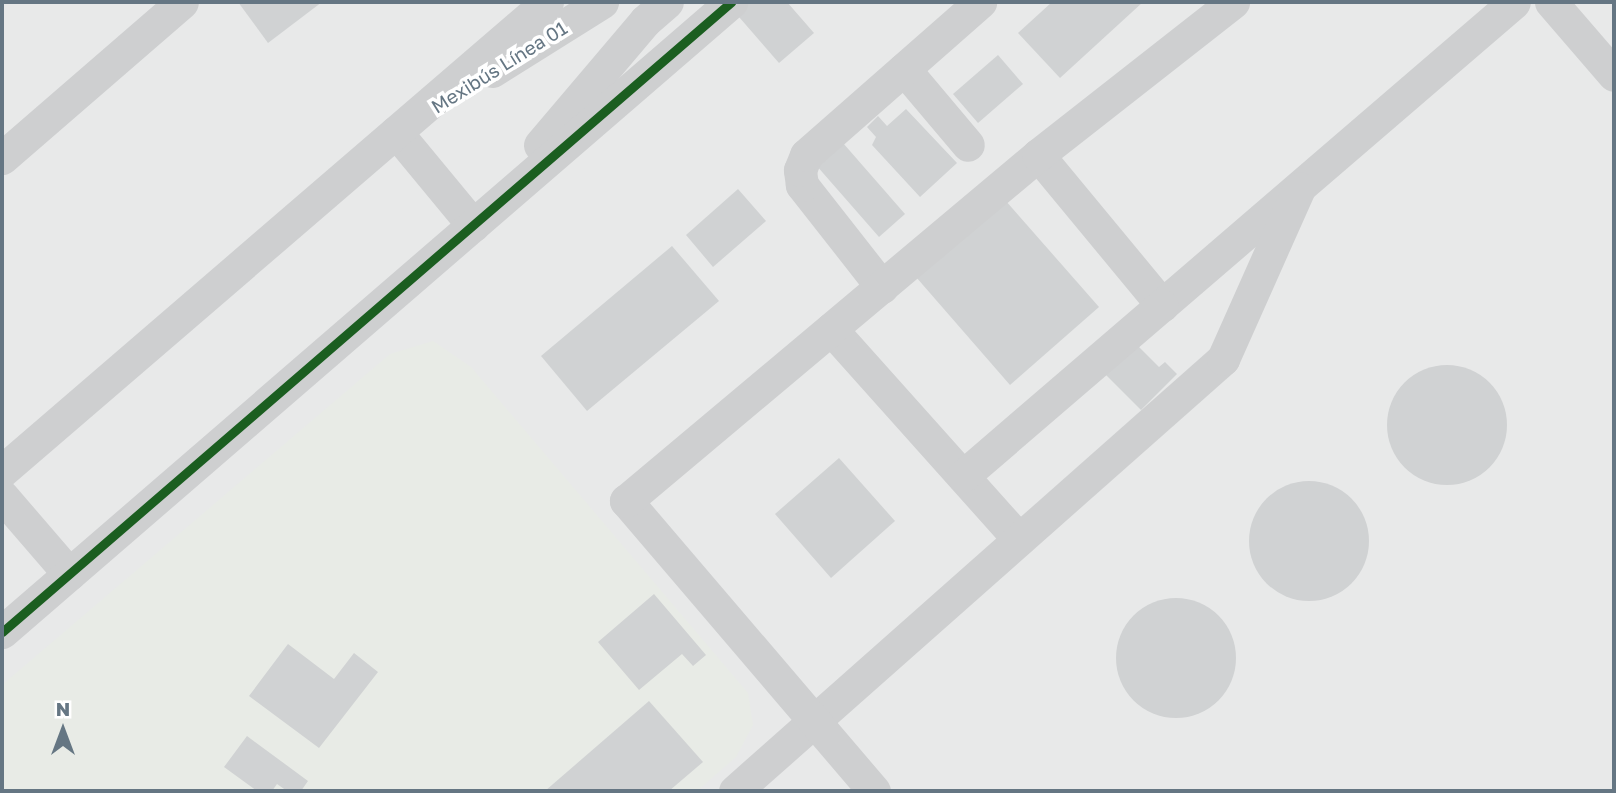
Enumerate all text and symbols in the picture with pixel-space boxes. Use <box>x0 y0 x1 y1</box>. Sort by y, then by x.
street label: Mexibús Línea 01 <box>427 16 571 118</box>
north arrow <box>28 695 98 765</box>
text: N <box>56 697 70 720</box>

